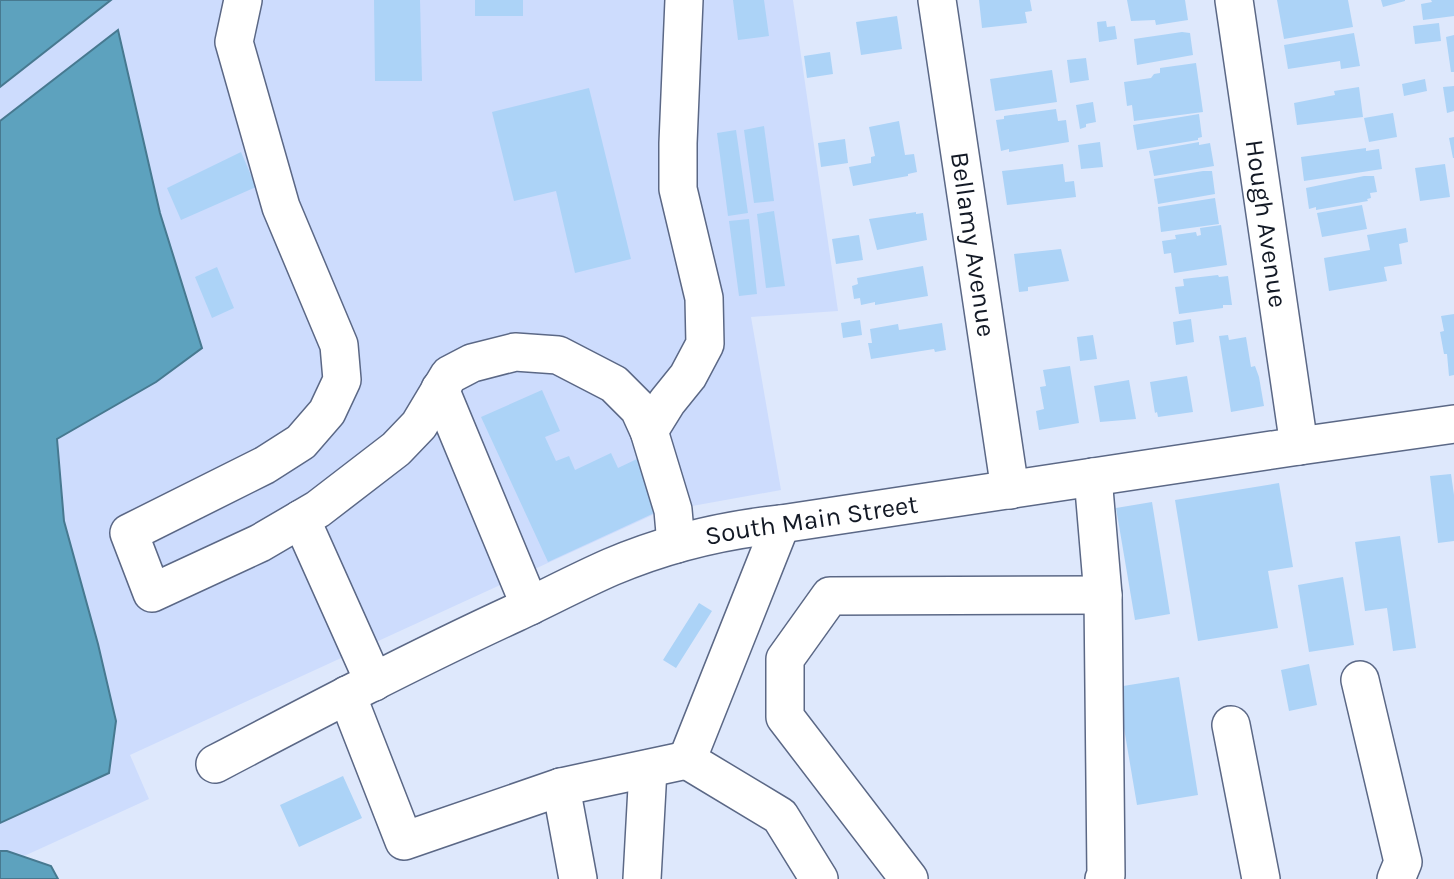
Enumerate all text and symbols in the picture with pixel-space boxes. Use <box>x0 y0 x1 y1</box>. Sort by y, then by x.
street label: Hough Avenue <box>1239 138 1294 310</box>
street label: Bellamy Avenue <box>944 150 1002 339</box>
street label: South Main Street <box>702 489 920 552</box>

